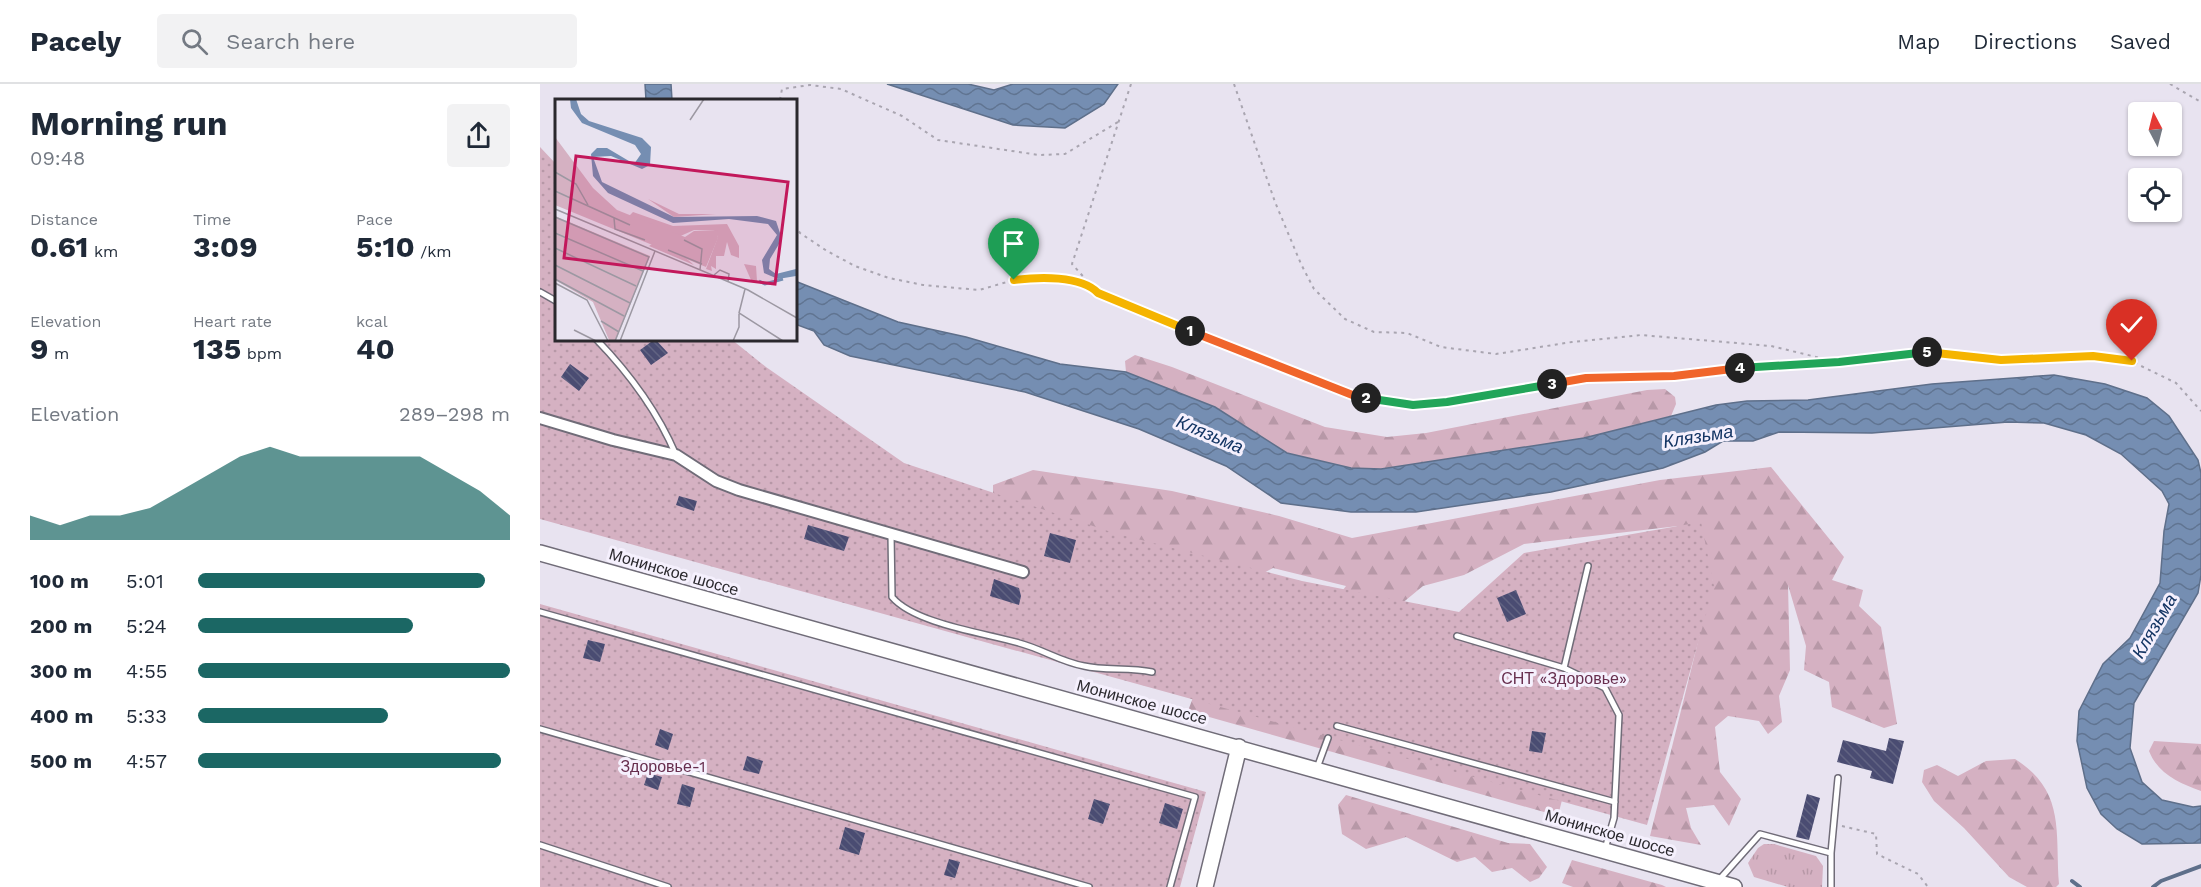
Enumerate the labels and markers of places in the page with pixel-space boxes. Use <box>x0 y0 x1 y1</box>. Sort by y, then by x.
pin <box>988 218 1039 280</box>
pin <box>2106 299 2157 361</box>
pin: 1 <box>1175 316 1205 346</box>
pin: 5 <box>1912 337 1942 367</box>
pin: 4 <box>1725 353 1755 383</box>
pin: 3 <box>1537 369 1567 399</box>
pin: 2 <box>1351 383 1381 413</box>

